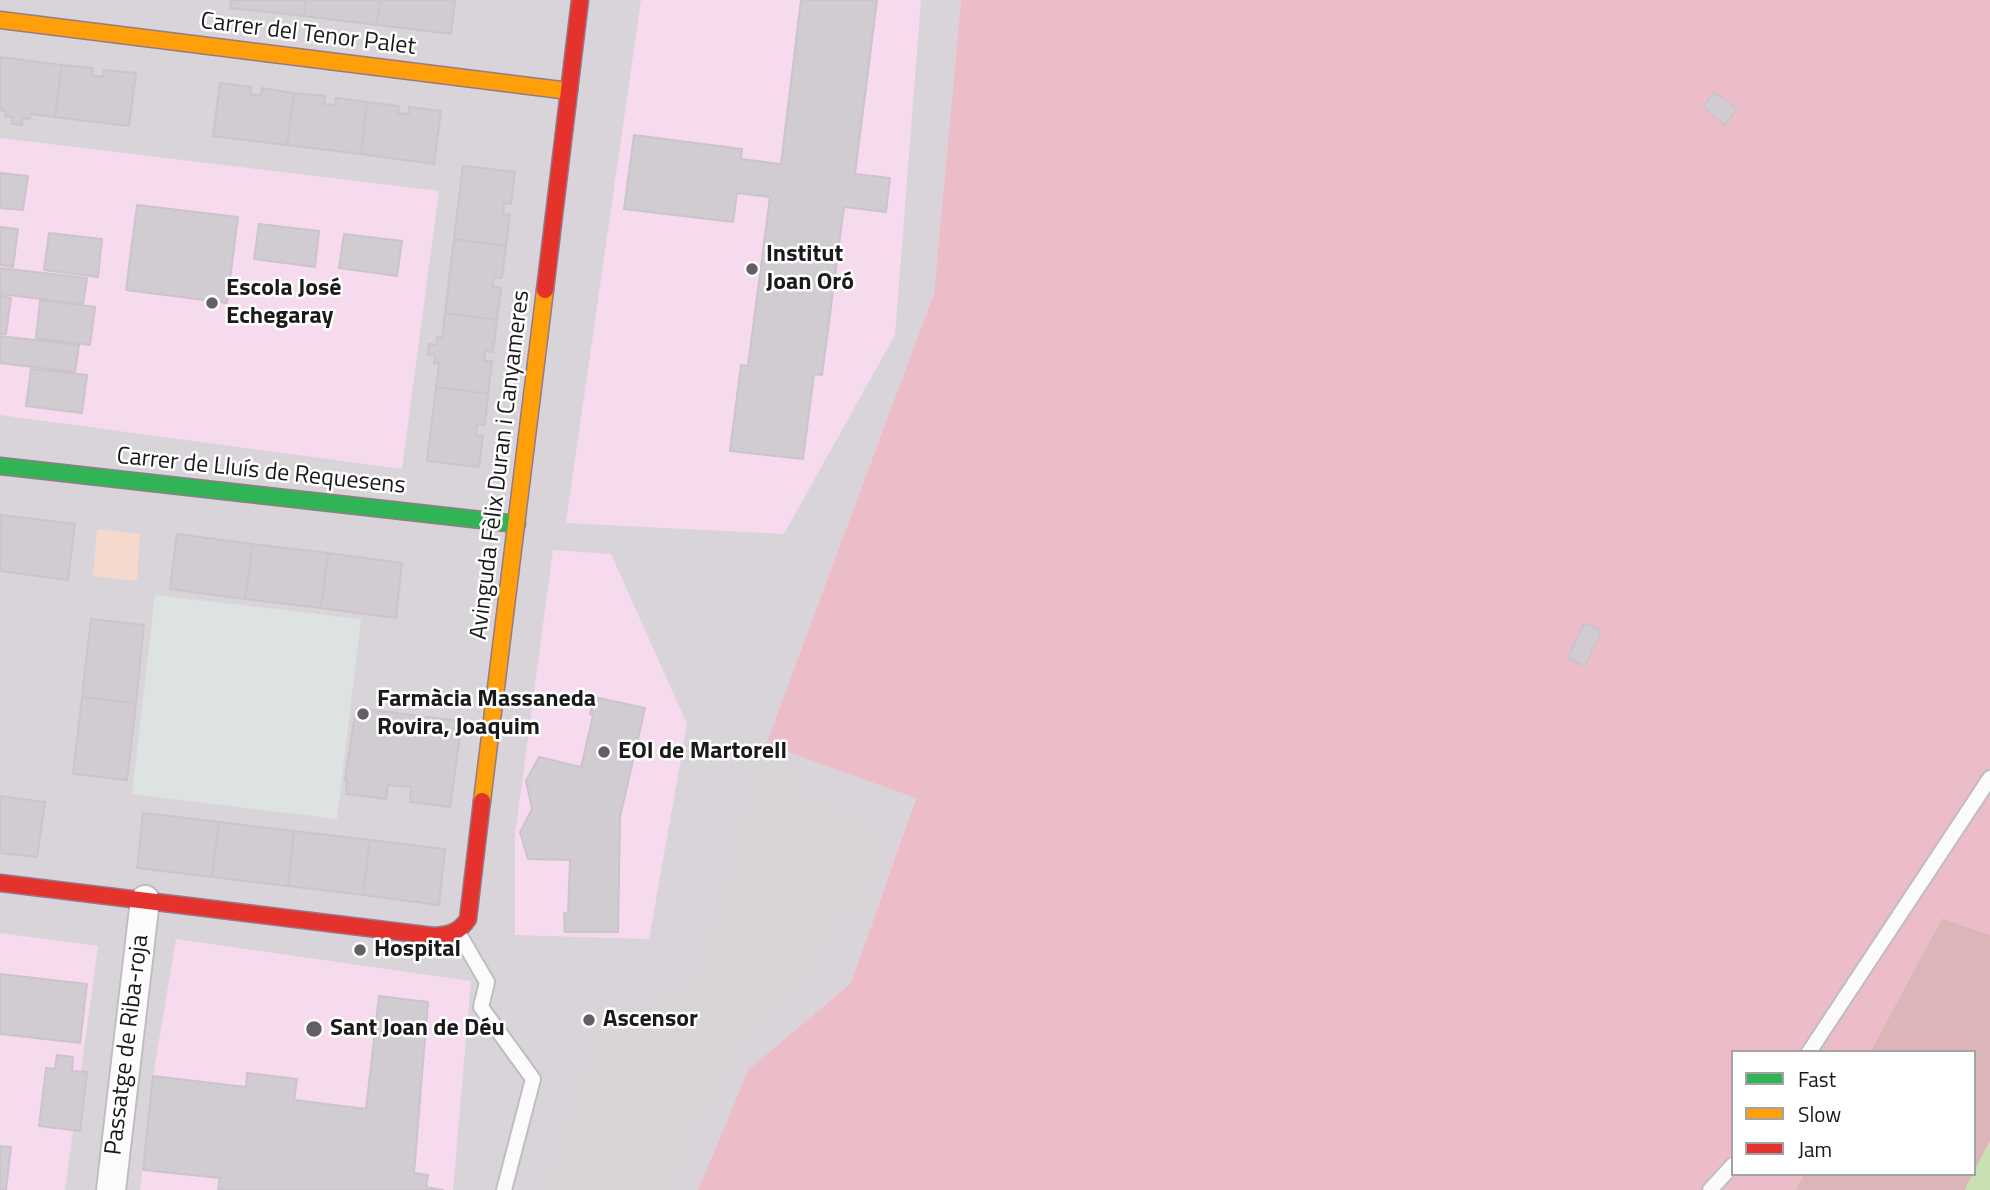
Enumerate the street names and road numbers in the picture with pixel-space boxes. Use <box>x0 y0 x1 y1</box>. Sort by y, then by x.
street label: Carrer del Tenor Palet <box>199 8 417 62</box>
street label: Avinguda Fèlix Duran i Canyameres <box>465 289 537 641</box>
street label: Carrer de Lluís de Requesens <box>115 443 407 501</box>
street label: Passatge de Riba-roja <box>100 933 156 1157</box>

